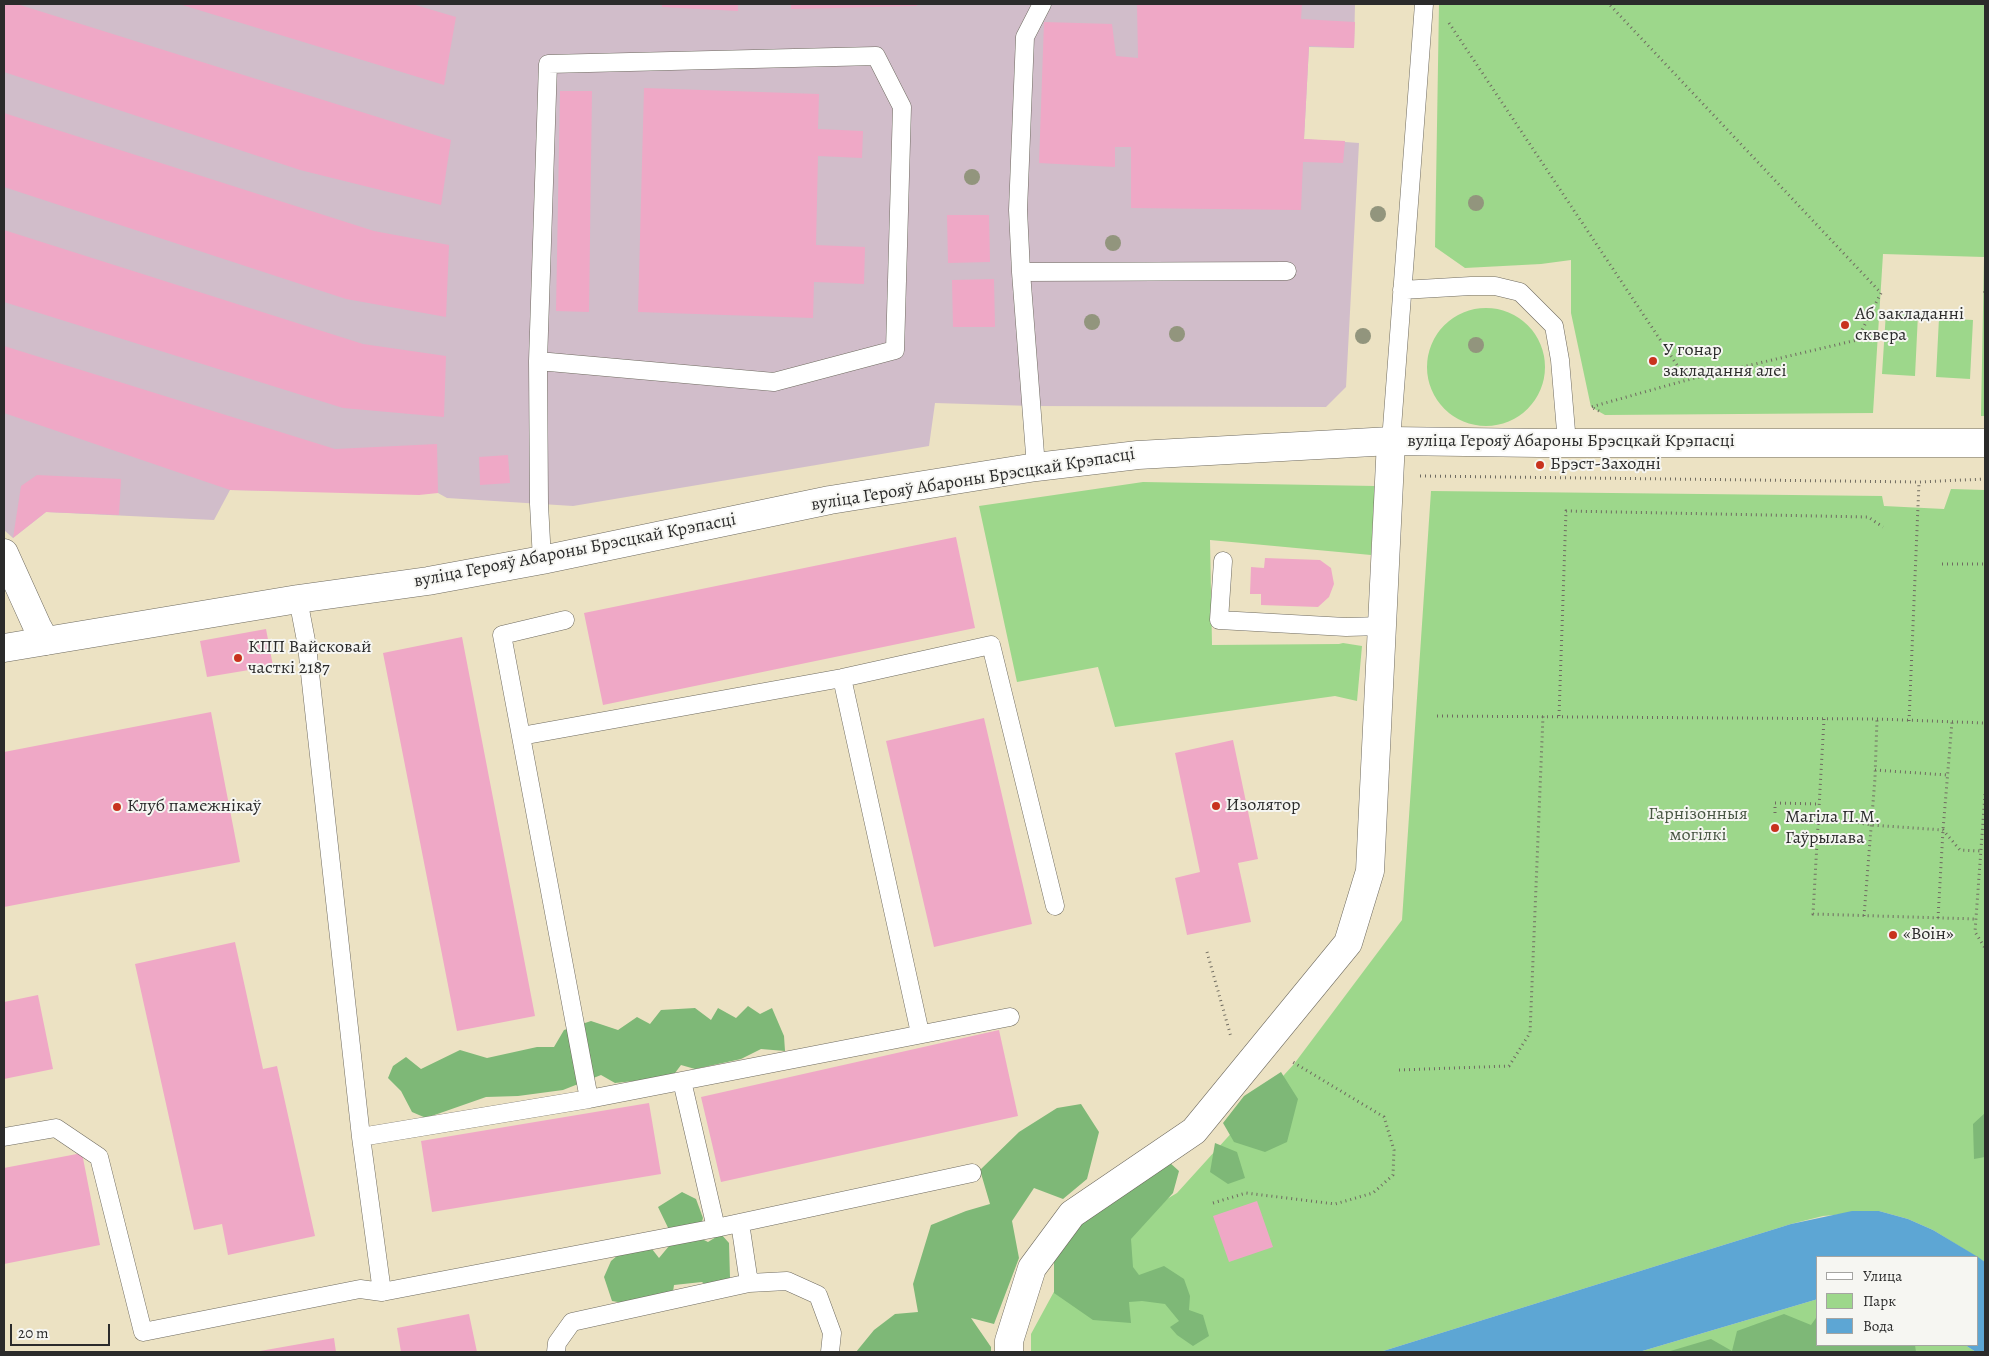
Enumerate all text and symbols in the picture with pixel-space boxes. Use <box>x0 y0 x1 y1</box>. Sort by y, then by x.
place label: Аб закладанні сквера <box>1855 304 1964 346</box>
marker: Аб закладанні сквера <box>1839 319 1851 331</box>
place label: У гонар закладання алеі <box>1663 340 1786 382</box>
marker: У гонар закладання алеі <box>1647 355 1659 367</box>
street label: вуліца Герояў Абароны Брэсцкай Крэпасці <box>1407 431 1735 453</box>
street label: вуліца Герояў Абароны Брэсцкай Крэпасці <box>810 444 1136 516</box>
place label: Брэст-Заходні <box>1550 454 1661 476</box>
marker: Брэст-Заходні <box>1534 459 1546 471</box>
street label: вуліца Герояў Абароны Брэсцкай Крэпасці <box>412 509 738 593</box>
place label: КПП Вайсковай часткі 2187 <box>248 637 371 680</box>
marker: КПП Вайсковай часткі 2187 <box>232 652 244 664</box>
place label: Изолятор <box>1226 795 1301 817</box>
place label: Клуб памежнікаў <box>127 796 261 818</box>
marker: Изолятор <box>1210 800 1222 812</box>
marker: Клуб памежнікаў <box>111 801 123 813</box>
park label: Гарнізонныя могілкі <box>1648 804 1748 846</box>
place label: Магіла П.М. Гаўрылава <box>1785 807 1880 850</box>
marker: Магіла П.М. Гаўрылава <box>1769 822 1781 834</box>
place label: «Воін» <box>1903 924 1954 946</box>
marker: «Воін» <box>1887 929 1899 941</box>
legend <box>1816 1256 1979 1346</box>
text: Улица <box>1863 1266 1902 1286</box>
text: Парк <box>1863 1291 1896 1311</box>
scale bar <box>12 1314 112 1346</box>
text: Вода <box>1863 1316 1894 1336</box>
text: 20 m <box>18 1323 49 1343</box>

